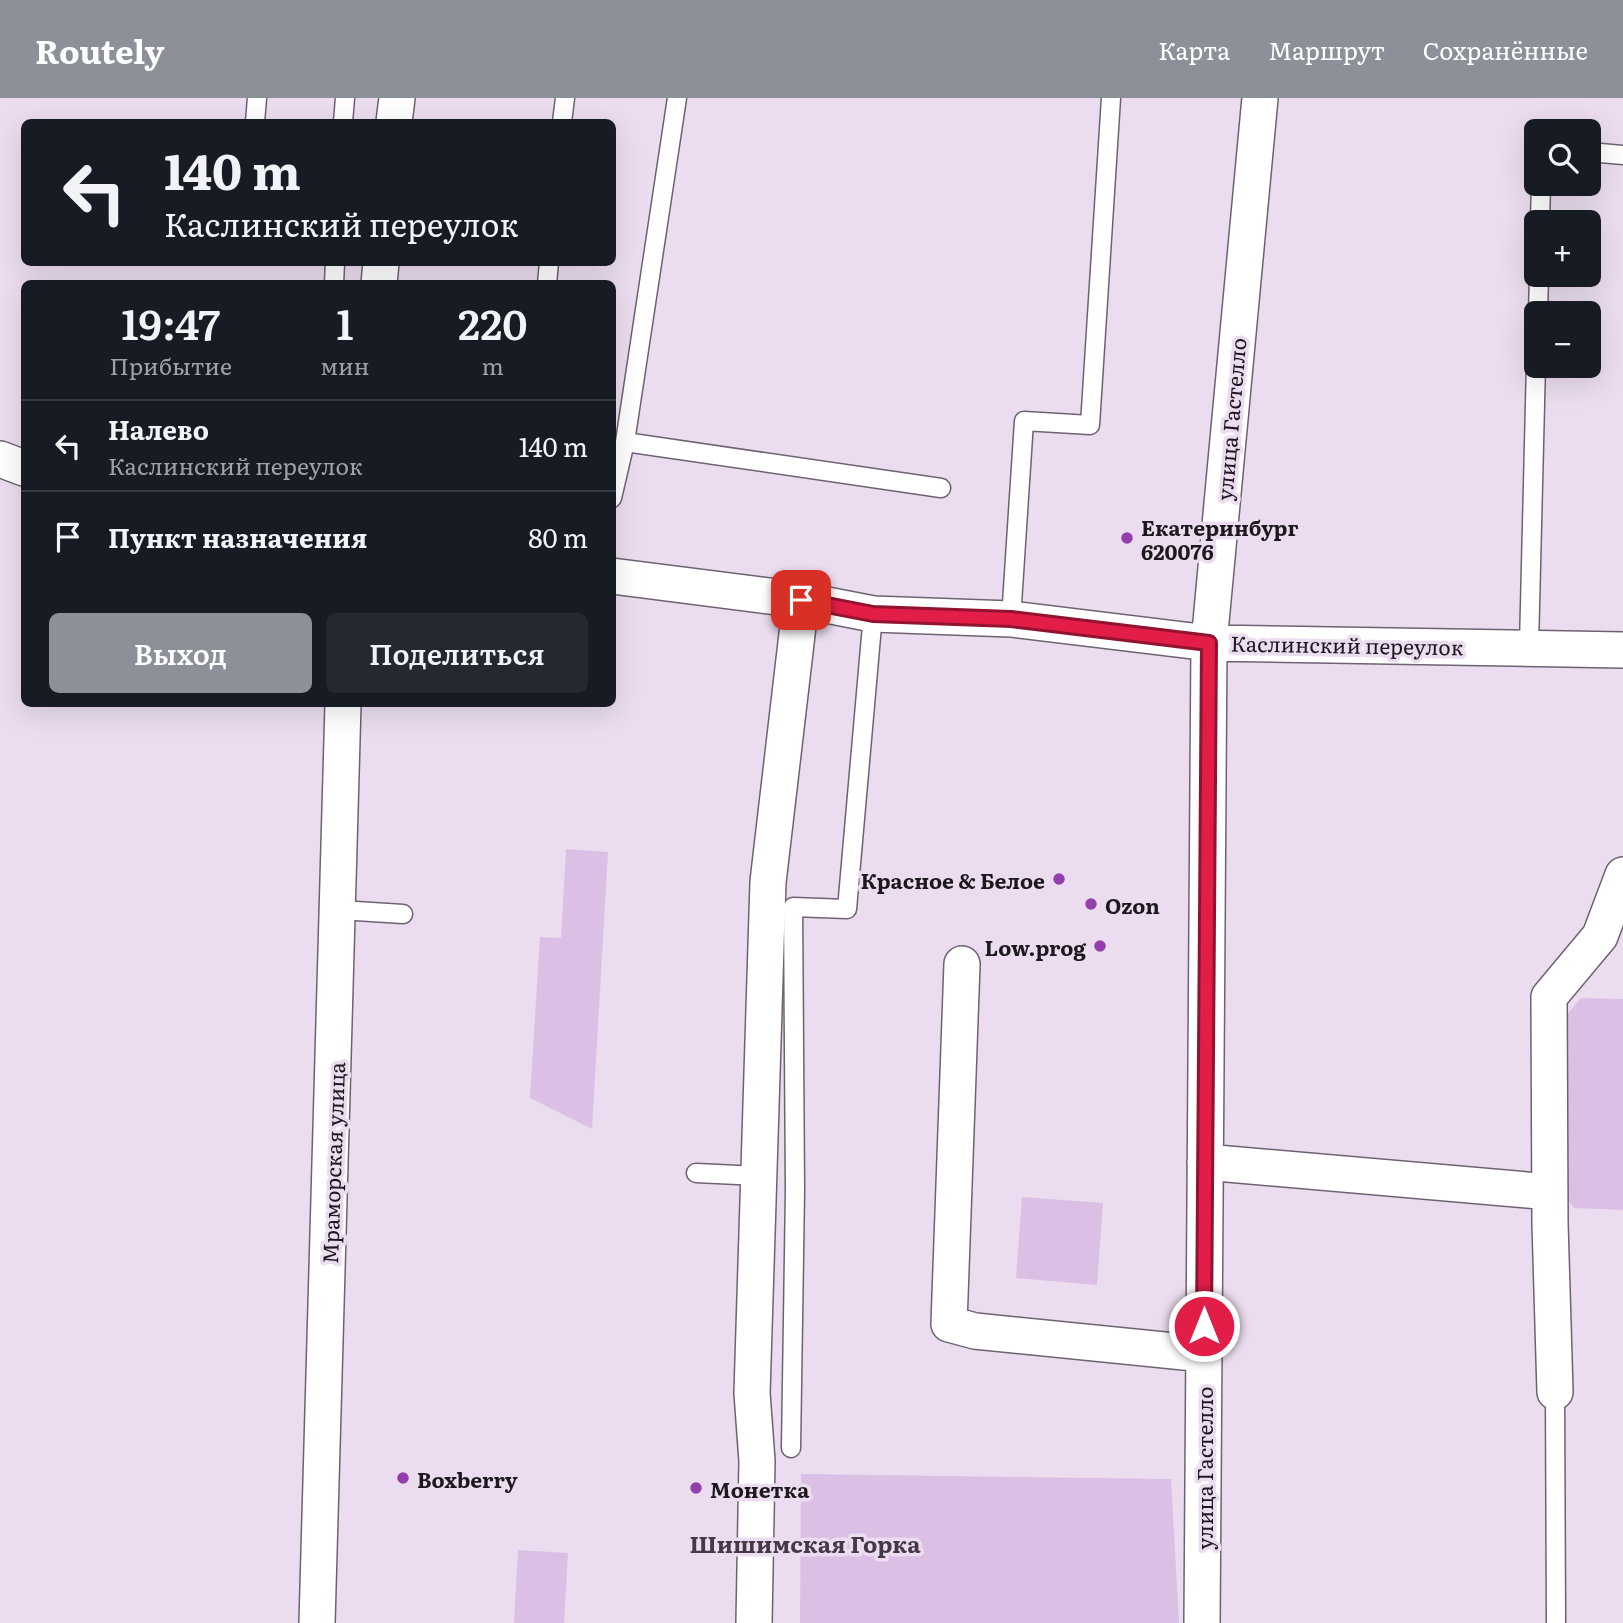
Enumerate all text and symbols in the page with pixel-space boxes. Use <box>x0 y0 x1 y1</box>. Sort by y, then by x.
text: Routely <box>35 25 164 74</box>
text: Карта <box>1158 32 1230 67</box>
text: Маршрут <box>1268 32 1385 67</box>
text: Сохранённые <box>1423 32 1588 67</box>
map controls <box>1524 119 1601 378</box>
button: search <box>1524 119 1601 196</box>
text: 140 m <box>164 132 301 205</box>
icon: left <box>49 147 140 238</box>
text: Каслинский переулок <box>164 199 518 247</box>
button: + <box>1524 210 1601 287</box>
text: 19:47 <box>121 291 220 353</box>
text: 1 <box>336 291 354 353</box>
text: 220 <box>458 291 527 353</box>
button: − <box>1524 301 1601 378</box>
street label: улица Гастелло <box>1207 336 1253 502</box>
text: Прибытие <box>110 348 232 382</box>
text: мин <box>321 348 369 382</box>
text: m <box>482 348 504 382</box>
text: Налево <box>108 409 209 448</box>
text: 140 m <box>519 426 588 465</box>
icon: left <box>49 427 87 465</box>
text: Каслинский переулок <box>108 448 363 482</box>
place label: Екатеринбург 620076 <box>1141 511 1298 566</box>
text: Пункт назначения <box>108 517 367 556</box>
text: 80 m <box>528 517 588 556</box>
icon: arrive <box>49 518 87 556</box>
marker: Екатеринбург 620076 <box>1119 530 1135 546</box>
pin <box>771 570 831 630</box>
icon: arrive <box>782 581 820 619</box>
button: Выход <box>49 613 312 693</box>
button: Поделиться <box>326 613 588 693</box>
street label: Каслинский переулок <box>1230 626 1464 662</box>
place label: Красное & Белое <box>861 864 1045 895</box>
marker: Красное & Белое <box>1051 871 1067 887</box>
place label: Ozon <box>1105 889 1160 920</box>
marker: Ozon <box>1083 896 1099 912</box>
place label: Low.prog <box>985 931 1086 962</box>
marker: Low.prog <box>1092 938 1108 954</box>
street label: Мраморская улица <box>313 1061 351 1265</box>
position arrow <box>1167 1289 1241 1363</box>
street label: улица Гастелло <box>1188 1386 1219 1550</box>
place label: Boxberry <box>417 1463 518 1494</box>
marker: Boxberry <box>395 1470 411 1486</box>
place label: Монетка <box>710 1473 810 1504</box>
marker: Монетка <box>688 1480 704 1496</box>
district label: Шишимская Горка <box>689 1526 921 1560</box>

